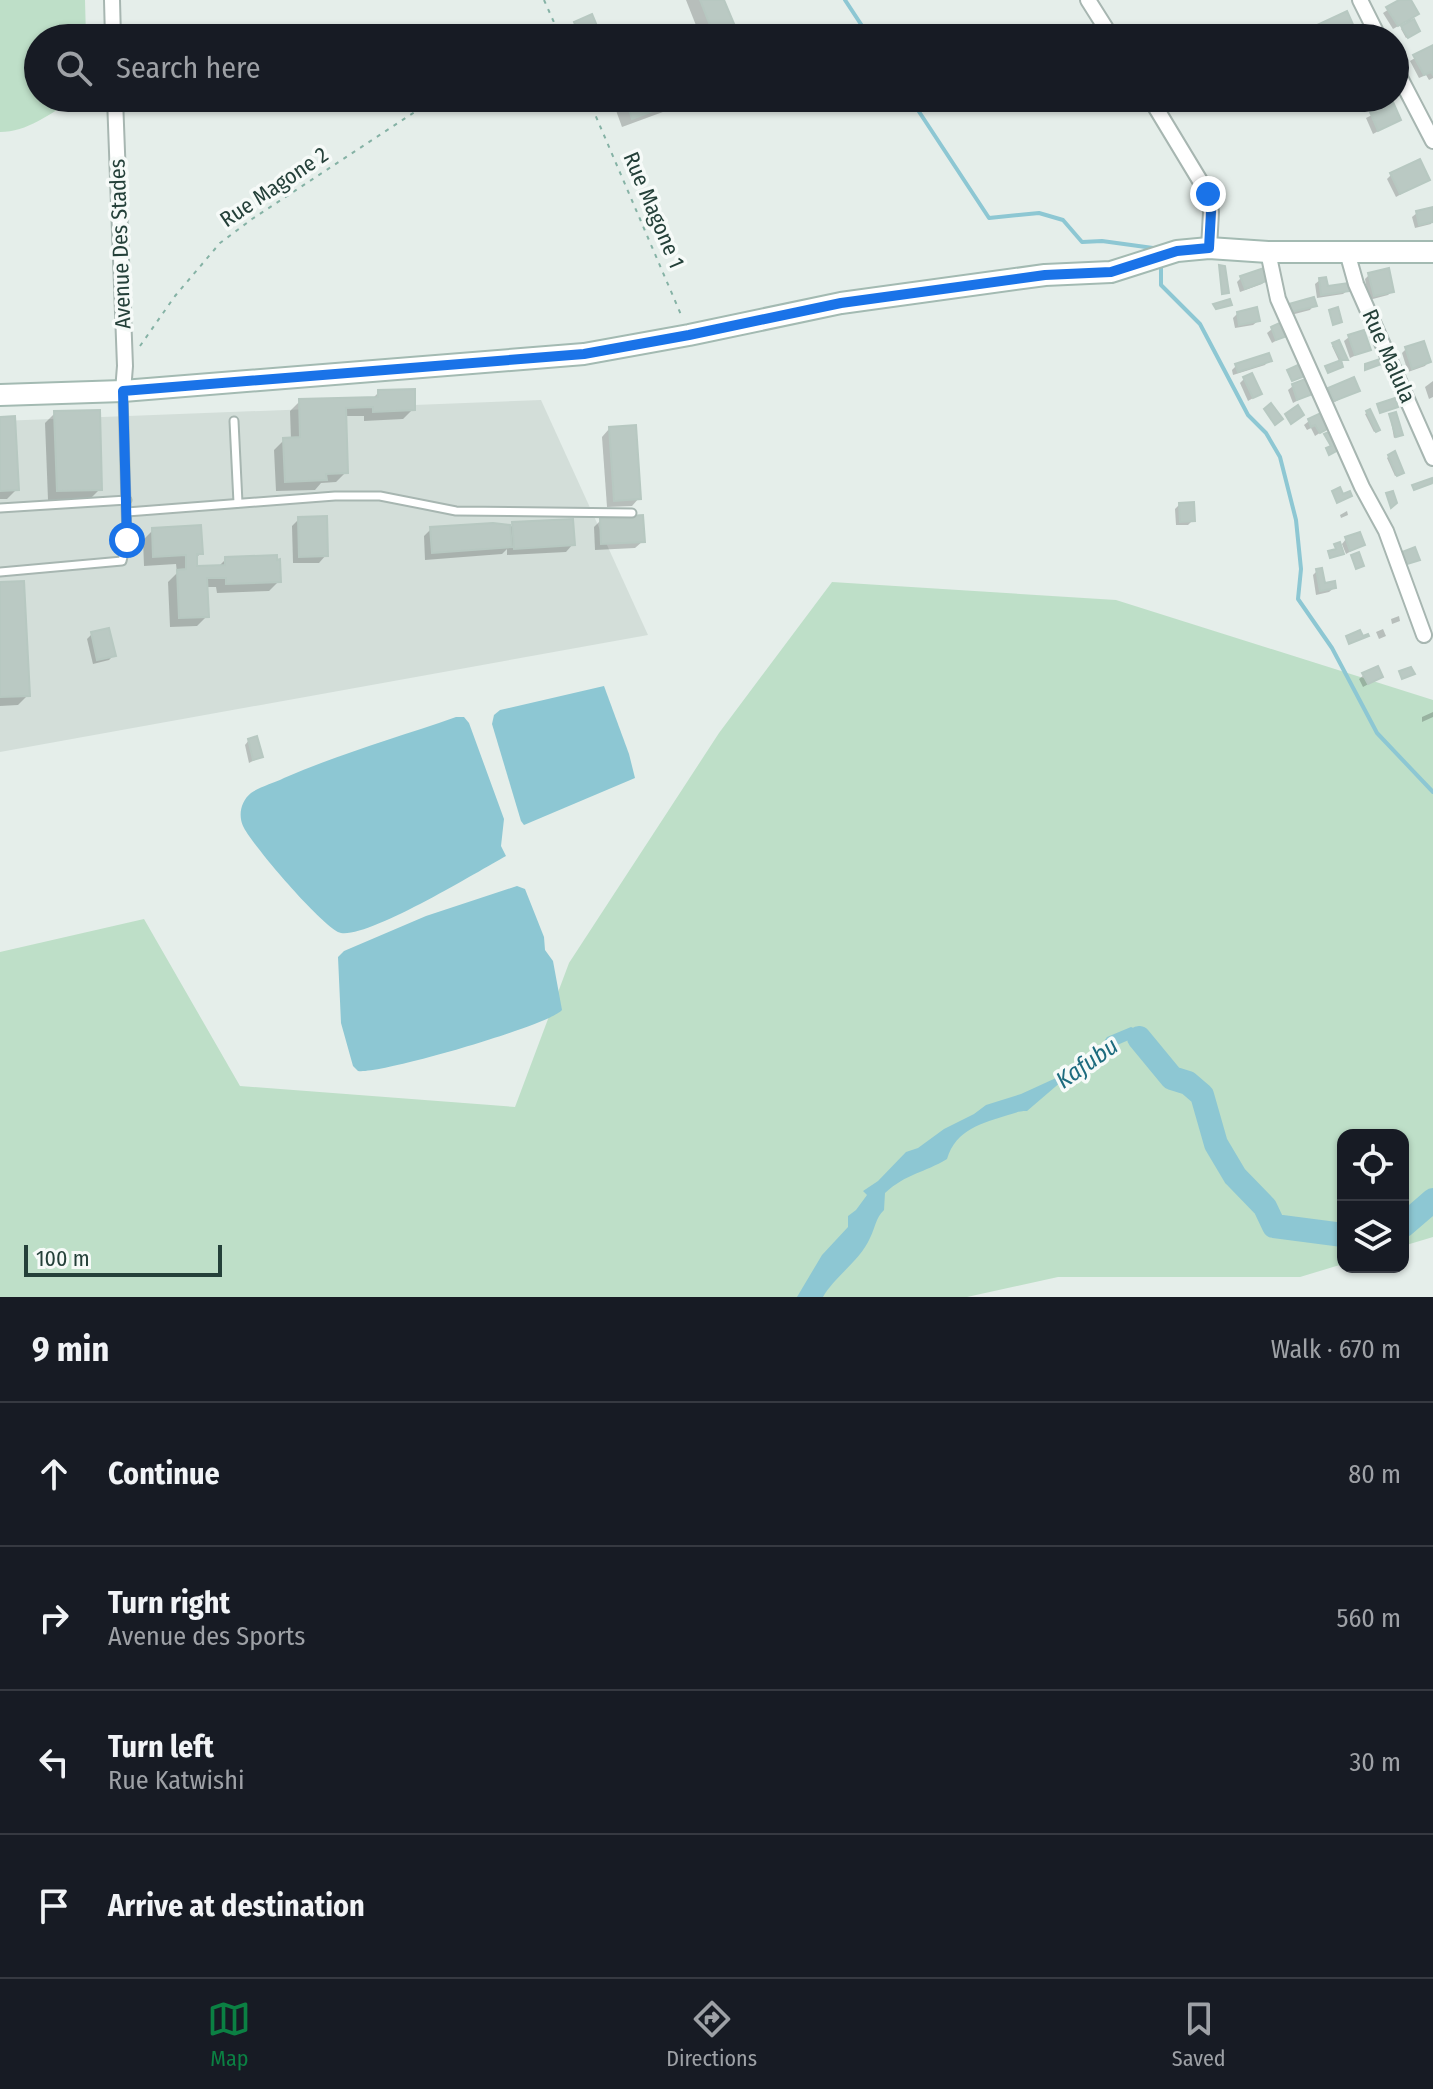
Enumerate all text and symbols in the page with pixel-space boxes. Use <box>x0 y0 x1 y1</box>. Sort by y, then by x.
search box <box>24 24 1409 112</box>
icon: search <box>52 46 96 90</box>
text: Search here <box>116 50 261 86</box>
street label: Rue Magone 2 <box>215 141 333 233</box>
street label: Rue Magone 1 <box>617 148 691 272</box>
street label: Avenue Des Stades <box>104 158 136 330</box>
route end <box>1190 176 1226 212</box>
street label: Rue Malula <box>1356 305 1422 407</box>
route start <box>109 522 145 558</box>
water label: Kafubu <box>1051 1032 1123 1094</box>
map controls <box>1337 1129 1409 1273</box>
button: locate <box>1337 1129 1409 1201</box>
button: layers <box>1337 1201 1409 1273</box>
scale bar <box>24 1241 222 1277</box>
text: 100 m <box>36 1245 90 1272</box>
text: 9 min <box>32 1329 109 1370</box>
text: Walk · 670 m <box>1271 1334 1401 1365</box>
icon: ahead <box>32 1452 76 1496</box>
text: Continue <box>108 1456 220 1492</box>
text: 80 m <box>1348 1459 1401 1490</box>
text: Turn right <box>108 1585 230 1621</box>
icon: right <box>32 1596 76 1640</box>
text: 560 m <box>1337 1603 1401 1634</box>
text: Avenue des Sports <box>108 1621 305 1652</box>
text: Turn left <box>108 1729 214 1765</box>
icon: left <box>32 1740 76 1784</box>
text: 30 m <box>1350 1747 1401 1778</box>
text: Rue Katwishi <box>108 1765 244 1796</box>
icon: arrive <box>32 1884 76 1928</box>
text: Arrive at destination <box>108 1888 365 1924</box>
tab: Map <box>207 1997 251 2072</box>
tab: Directions <box>666 1997 757 2072</box>
tab: Saved <box>1172 1997 1226 2072</box>

